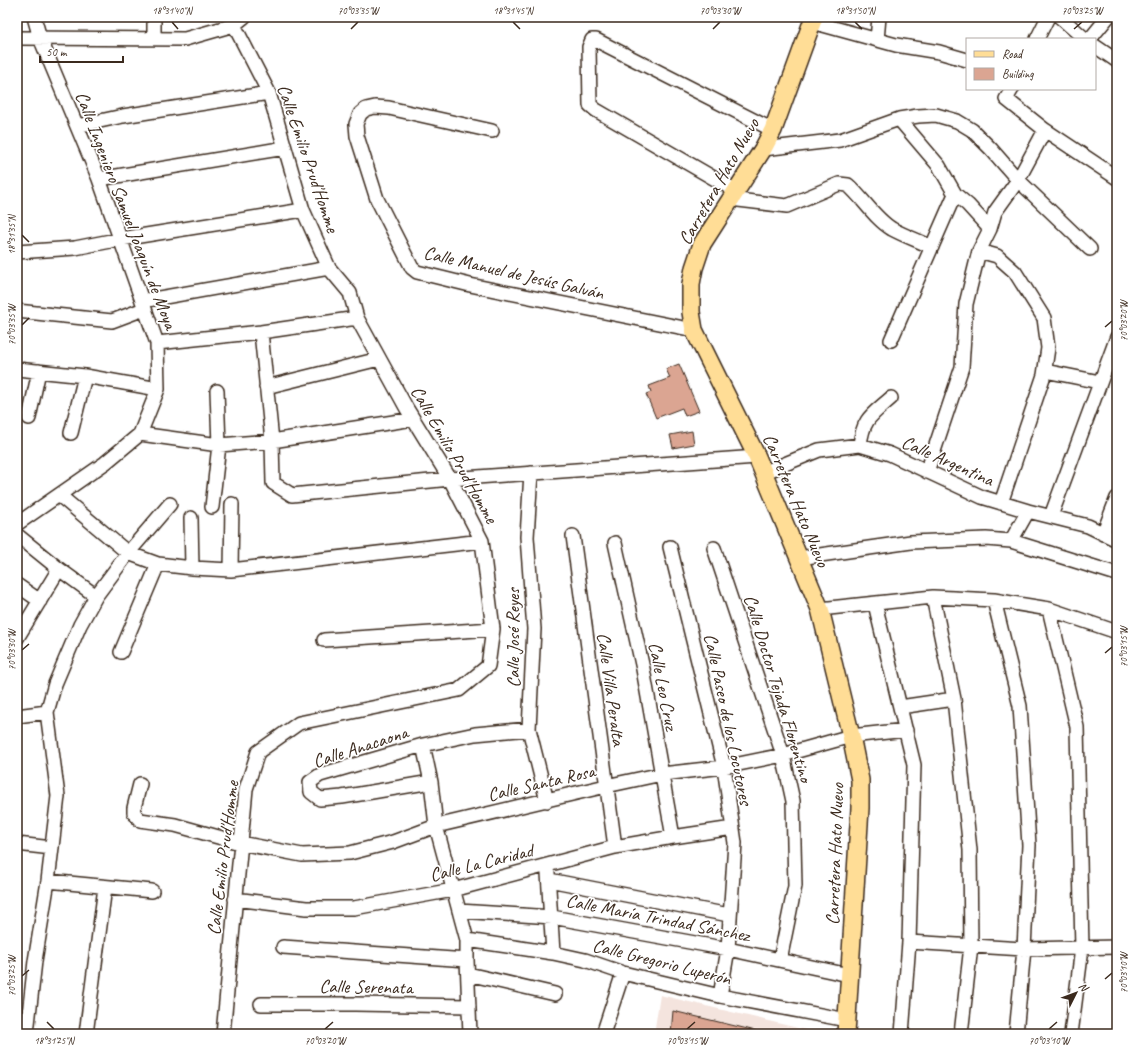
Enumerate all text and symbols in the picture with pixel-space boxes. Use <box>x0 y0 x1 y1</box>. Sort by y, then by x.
text: 18°31'40"N <box>152 4 194 17</box>
text: 70°03'35"W <box>338 4 380 17</box>
text: 18°31'45"N <box>493 4 535 17</box>
text: 70°03'30"W <box>700 4 742 17</box>
text: 18°31'50"N <box>835 4 877 17</box>
text: 70°03'25"W <box>1062 4 1104 17</box>
scale bar <box>40 38 123 64</box>
legend <box>966 38 1096 90</box>
text: 50 m <box>46 44 68 60</box>
text: Road <box>1002 46 1024 62</box>
text: Building <box>1002 66 1034 82</box>
street label: Calle Emilio Prud'Homme <box>271 81 345 237</box>
street label: Calle Ingeniero Samuel Joaquín de Moya <box>70 88 183 335</box>
street label: Carretera Hato Nuevo <box>673 113 765 249</box>
text: 18°31'35"N <box>5 213 18 255</box>
street label: Calle Manuel de Jesús Galván <box>421 241 607 305</box>
text: 70°03'20"W <box>1117 299 1130 341</box>
text: 70°03'35"W <box>5 303 18 345</box>
street label: Calle Emilio Prud'Homme <box>405 381 504 529</box>
street label: Carretera Hato Nuevo <box>757 430 835 572</box>
street label: Calle Argentina <box>898 430 999 492</box>
street label: Calle José Reyes <box>501 587 525 688</box>
street label: Calle Doctor Tejada Florentino <box>738 592 819 787</box>
text: 70°03'15"W <box>1117 625 1130 667</box>
text: 70°03'30"W <box>5 628 18 670</box>
street label: Calle Villa Peralta <box>591 631 631 749</box>
street label: Calle Paseo de los Locutores <box>698 631 758 810</box>
street label: Calle Leo Cruz <box>643 640 684 734</box>
street label: Calle Anacaona <box>310 720 413 774</box>
street label: Calle Santa Rosa <box>485 758 599 807</box>
street label: Calle Emilio Prud'Homme <box>202 778 245 937</box>
street label: Carretera Hato Nuevo <box>821 781 850 925</box>
street label: Calle La Caridad <box>427 838 538 887</box>
street label: Calle María Trindad Sánchez <box>564 888 753 948</box>
street label: Calle Gregorio Luperón <box>590 933 734 991</box>
text: 70°03'10"W <box>1117 951 1130 993</box>
text: 70°03'25"W <box>5 954 18 996</box>
north arrow <box>1056 973 1096 1013</box>
street label: Calle Serenata <box>319 974 415 1000</box>
text: N <box>1076 979 1092 995</box>
text: 18°31'25"N <box>34 1034 76 1047</box>
text: 70°03'20"W <box>305 1034 347 1047</box>
text: 70°03'15"W <box>667 1034 709 1047</box>
text: 70°03'10"W <box>1029 1034 1071 1047</box>

